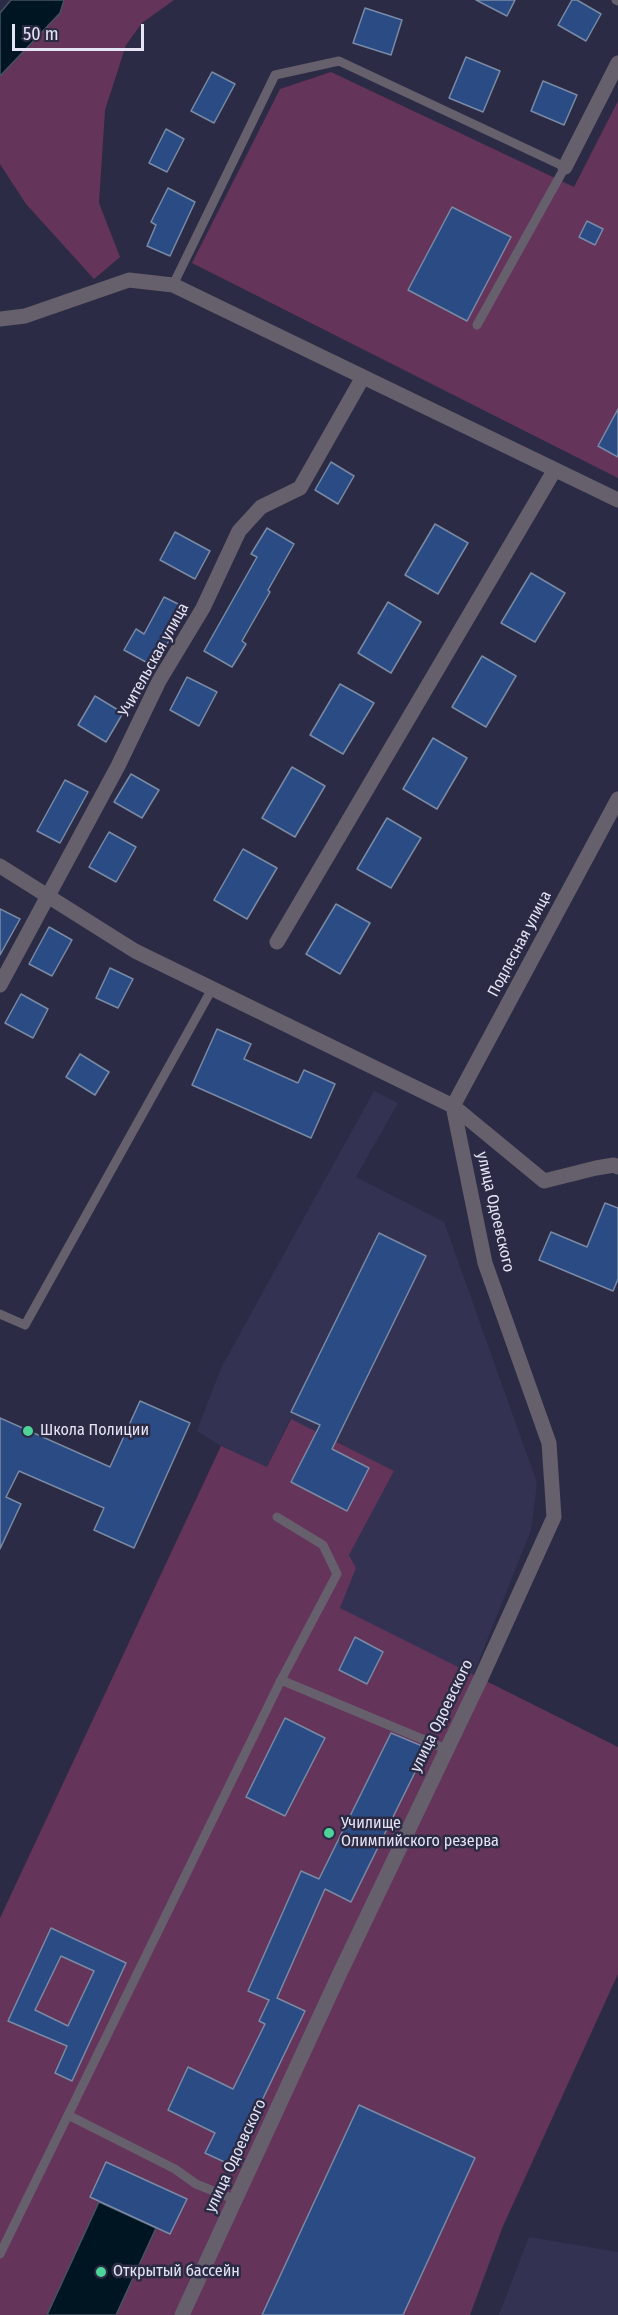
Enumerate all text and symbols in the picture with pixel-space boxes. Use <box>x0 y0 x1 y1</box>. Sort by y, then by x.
scale bar <box>15 12 147 50</box>
text: 50 m <box>23 23 59 45</box>
street label: Учительская улица <box>115 600 193 720</box>
street label: Подлесная улица <box>484 888 556 1000</box>
street label: улица Одоевского <box>472 1150 518 1274</box>
place label: Школа Полиции <box>40 1421 149 1441</box>
marker: Школа Полиции <box>21 1424 35 1438</box>
street label: улица Одоевского <box>406 1657 478 1775</box>
place label: Училище Олимпийского резерва <box>341 1814 499 1852</box>
marker: Училище Олимпийского резерва <box>322 1826 336 1840</box>
street label: улица Одоевского <box>201 2096 271 2216</box>
place label: Открытый бассейн <box>113 2262 240 2282</box>
marker: Открытый бассейн <box>94 2265 108 2279</box>

